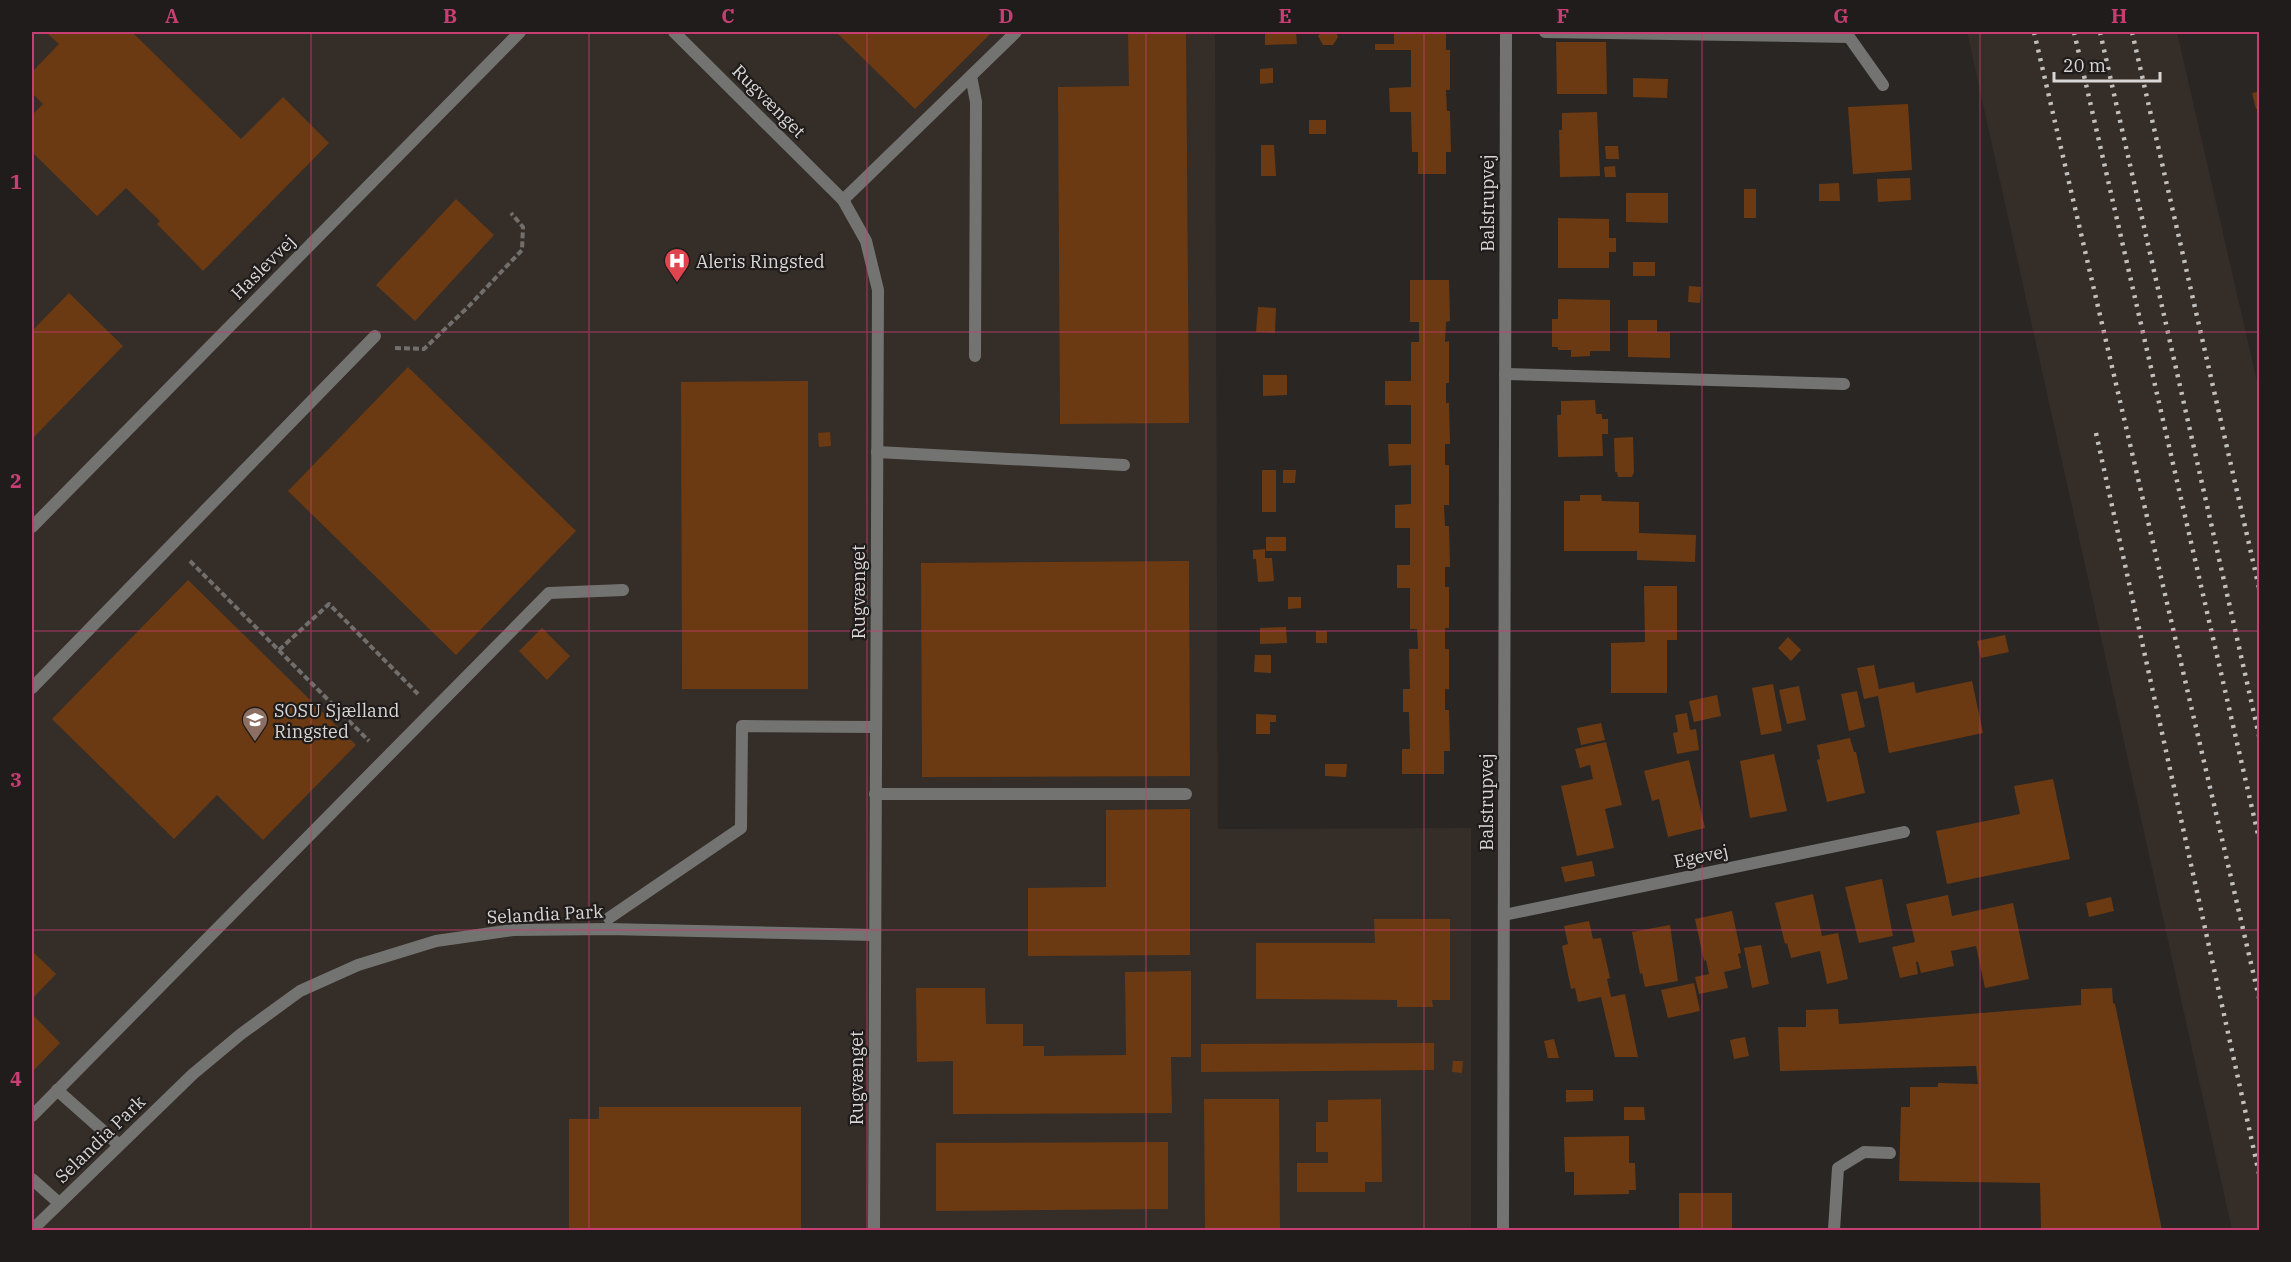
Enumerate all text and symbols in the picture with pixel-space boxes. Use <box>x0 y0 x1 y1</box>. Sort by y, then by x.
text: A <box>165 2 179 29</box>
text: B <box>443 2 457 29</box>
text: C <box>721 2 735 29</box>
text: D <box>998 2 1014 29</box>
text: E <box>1278 2 1292 29</box>
text: F <box>1557 2 1569 29</box>
text: G <box>1833 2 1849 29</box>
text: H <box>2111 2 2127 29</box>
scale bar <box>2054 45 2160 83</box>
text: 20 m <box>2063 54 2106 77</box>
street label: Rugvænget <box>727 59 811 143</box>
street label: Balstrupvej <box>1476 154 1499 252</box>
text: 1 <box>10 168 22 195</box>
street label: Haslevvej <box>226 230 300 304</box>
hospital icon: Aleris Ringsted <box>662 246 692 284</box>
place label: Aleris Ringsted <box>696 250 825 273</box>
text: 2 <box>10 467 22 494</box>
street label: Rugvænget <box>847 545 870 639</box>
place label: SOSU Sjælland Ringsted <box>274 699 399 743</box>
school or university icon: SOSU Sjælland Ringsted <box>240 705 270 743</box>
street label: Balstrupvej <box>1475 753 1498 851</box>
text: 3 <box>10 766 22 793</box>
street label: Egevej <box>1672 839 1730 873</box>
street label: Selandia Park <box>486 899 604 929</box>
street label: Rugvænget <box>845 1031 868 1125</box>
text: 4 <box>10 1065 22 1092</box>
street label: Selandia Park <box>50 1090 150 1188</box>

